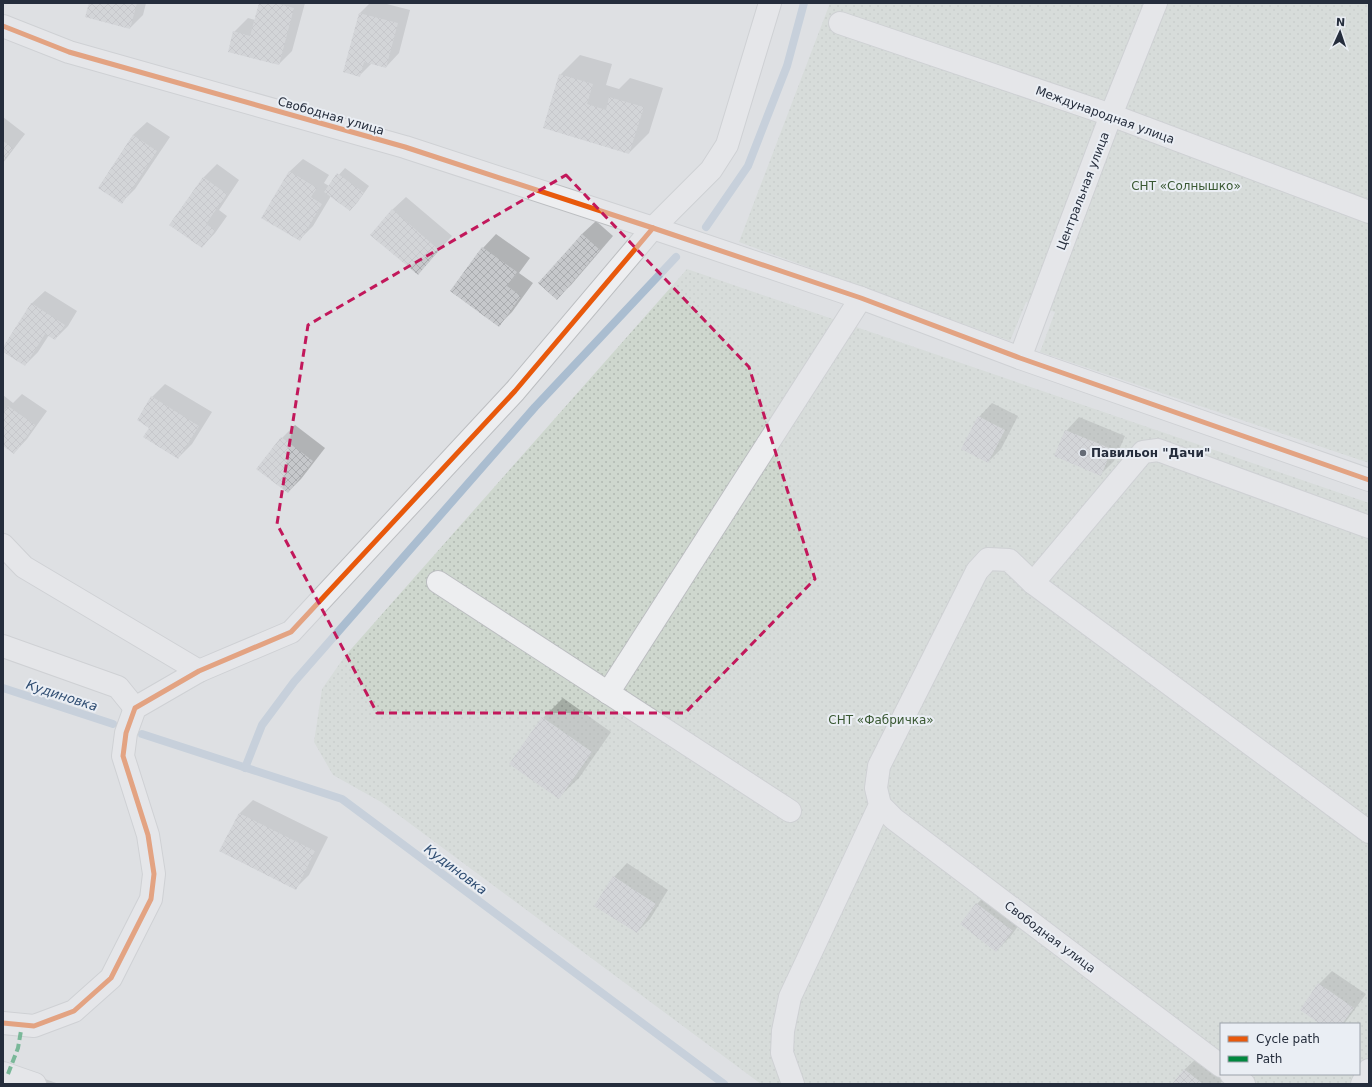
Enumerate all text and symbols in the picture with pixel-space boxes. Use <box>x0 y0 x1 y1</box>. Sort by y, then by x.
north arrow <box>1320 12 1360 52</box>
text: N <box>1336 16 1345 29</box>
street label: Международная улица <box>1034 83 1176 147</box>
street label: Свободная улица <box>276 94 386 138</box>
street label: Центральная улица <box>1054 130 1112 252</box>
park label: СНТ «Солнышко» <box>1131 179 1241 193</box>
place label: Павильон "Дачи" <box>1091 446 1210 460</box>
marker: Павильон "Дачи" <box>1078 448 1088 458</box>
water label: Кудиновка <box>24 677 100 714</box>
park label: СНТ «Фабричка» <box>828 713 934 727</box>
water label: Кудиновка <box>422 841 490 898</box>
street label: Свободная улица <box>1002 898 1098 976</box>
legend <box>1220 1023 1360 1075</box>
text: Cycle path <box>1256 1032 1320 1046</box>
text: Path <box>1256 1052 1282 1066</box>

